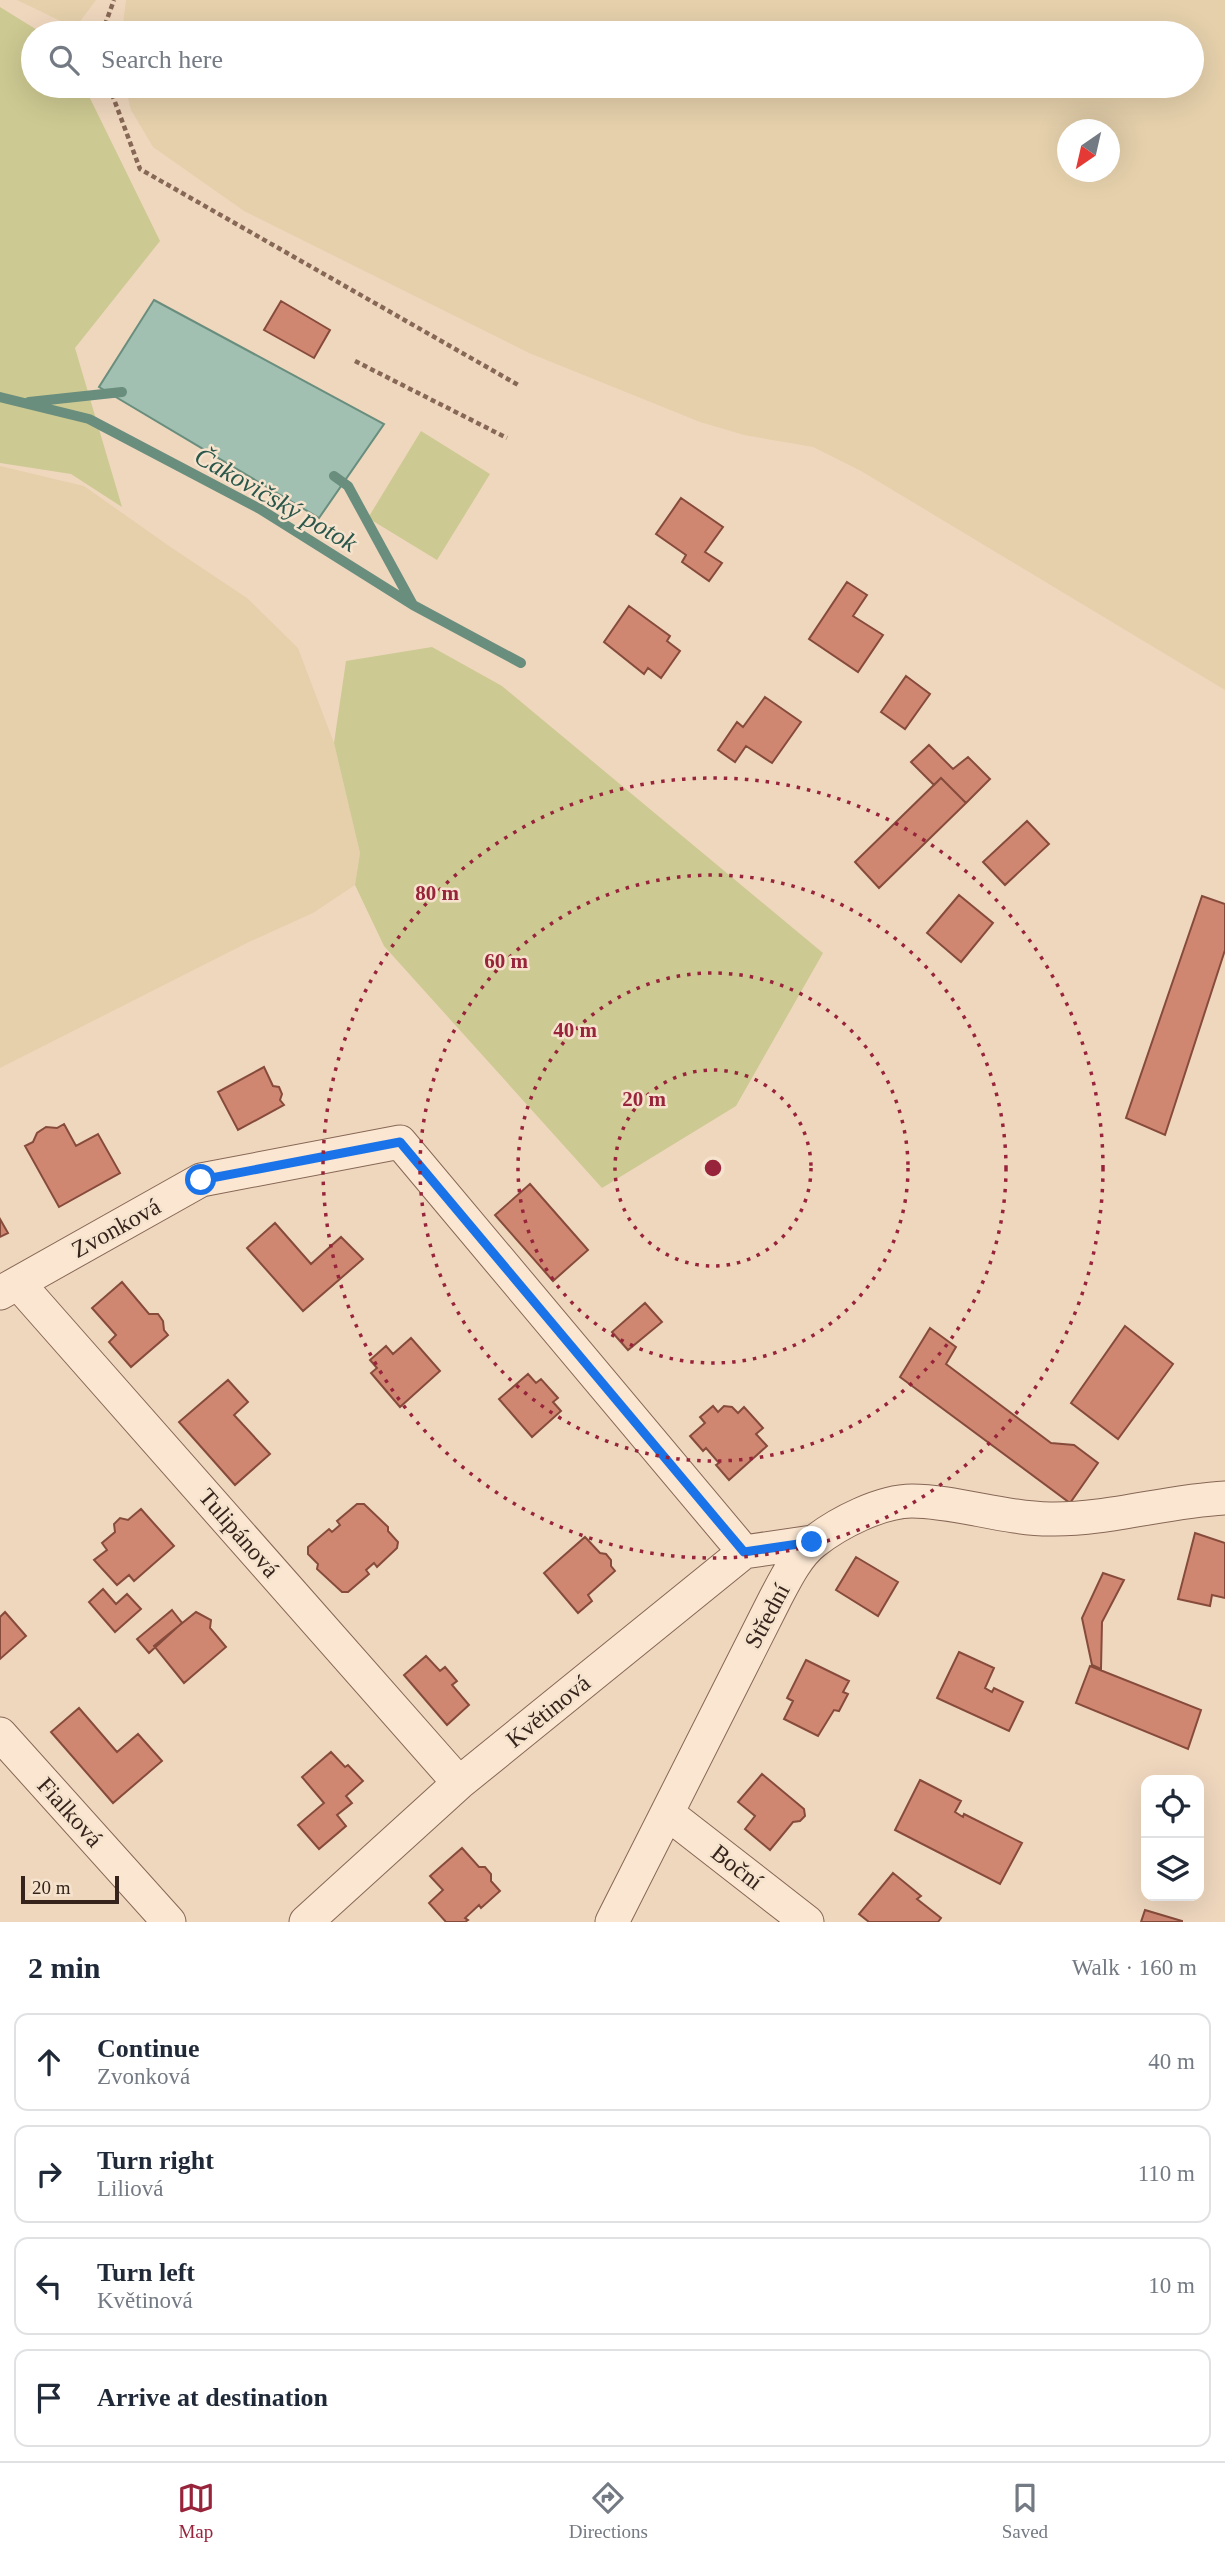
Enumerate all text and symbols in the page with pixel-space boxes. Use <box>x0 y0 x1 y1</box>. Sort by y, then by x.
search box <box>21 21 1204 98</box>
icon: search <box>45 41 83 79</box>
text: Search here <box>101 45 223 74</box>
north arrow <box>1057 119 1120 182</box>
water label: Čakovičský potok <box>189 441 362 558</box>
text: 80 m <box>415 881 459 905</box>
text: 60 m <box>484 949 528 973</box>
text: 40 m <box>553 1018 597 1042</box>
text: 20 m <box>622 1087 666 1111</box>
centre of rings <box>701 1156 725 1180</box>
route start <box>185 1164 216 1195</box>
street label: Zvonková <box>67 1193 165 1263</box>
street label: Tulipánová <box>194 1484 285 1583</box>
route end <box>796 1526 827 1557</box>
street label: Střední <box>739 1579 795 1653</box>
street label: Květinová <box>501 1669 595 1753</box>
street label: Fialková <box>32 1772 108 1852</box>
map controls <box>1141 1775 1204 1901</box>
button: locate <box>1141 1775 1204 1838</box>
button: layers <box>1141 1838 1204 1901</box>
street label: Boční <box>706 1839 768 1895</box>
scale bar <box>21 1873 119 1905</box>
text: 20 m <box>32 1877 71 1898</box>
text: 2 min <box>28 1951 101 1984</box>
text: Walk · 160 m <box>1072 1955 1197 1980</box>
text: Continue <box>97 2034 200 2063</box>
icon: ahead <box>30 2043 68 2081</box>
text: 40 m <box>1148 2049 1195 2074</box>
text: Zvonková <box>97 2064 190 2089</box>
text: Turn right <box>97 2146 214 2175</box>
icon: right <box>30 2155 68 2193</box>
text: 110 m <box>1138 2161 1195 2186</box>
text: Liliová <box>97 2176 163 2201</box>
text: Turn left <box>97 2258 195 2287</box>
icon: left <box>30 2267 68 2305</box>
text: 10 m <box>1148 2273 1195 2298</box>
text: Květinová <box>97 2288 193 2313</box>
icon: arrive <box>30 2379 68 2417</box>
text: Arrive at destination <box>97 2383 328 2412</box>
tab: Map <box>177 2479 215 2543</box>
tab: Directions <box>569 2479 648 2543</box>
tab: Saved <box>1002 2479 1048 2543</box>

